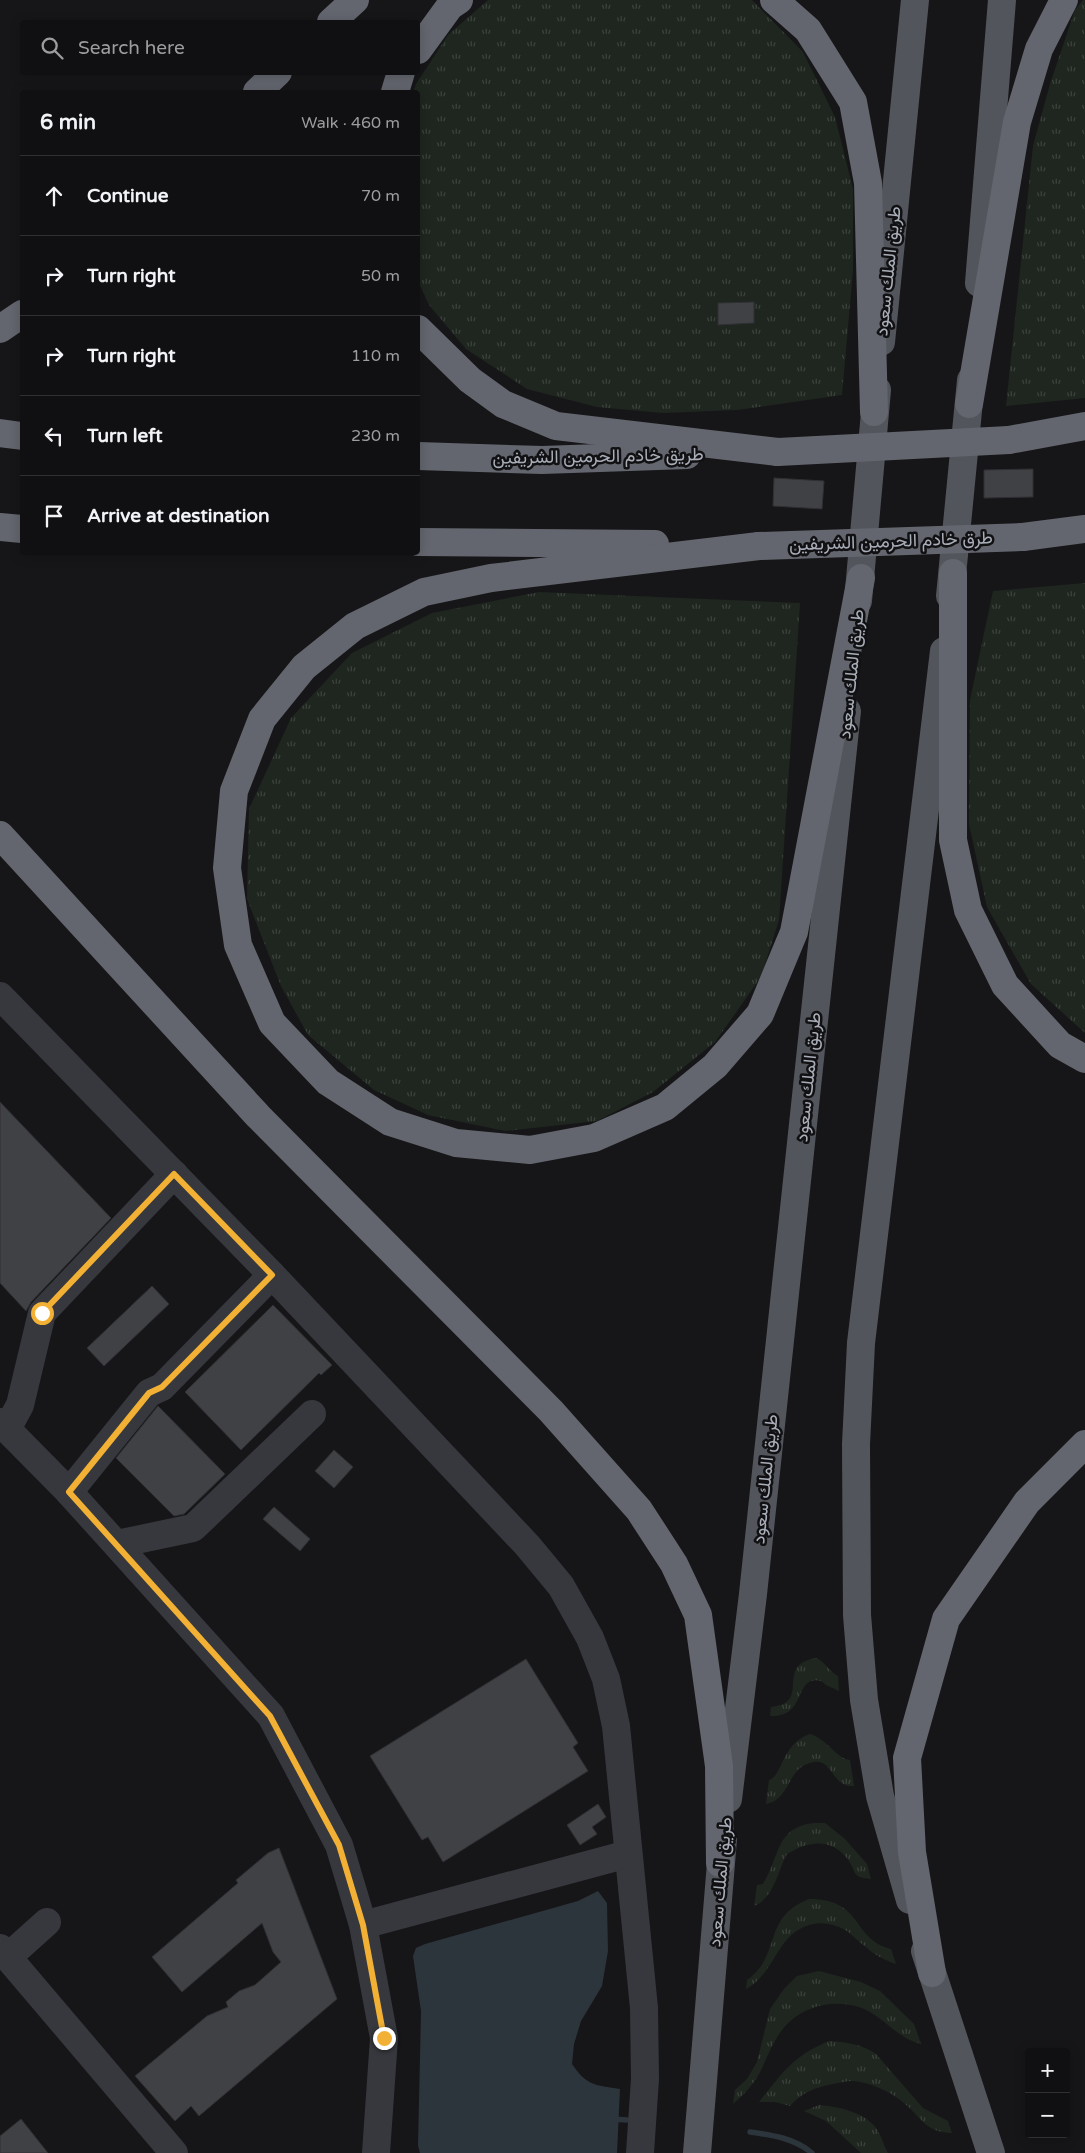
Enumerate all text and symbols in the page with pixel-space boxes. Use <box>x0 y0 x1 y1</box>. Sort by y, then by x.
search box <box>20 20 420 75</box>
icon: search <box>38 34 66 62</box>
text: Search here <box>78 37 185 59</box>
text: 6 min <box>40 110 96 135</box>
text: Walk · 460 m <box>301 113 400 133</box>
icon: ahead <box>40 182 68 210</box>
text: Continue <box>87 185 169 207</box>
text: 70 m <box>361 186 400 206</box>
street label: طريق الملك سعود <box>870 205 906 337</box>
icon: right <box>40 262 68 290</box>
text: Turn right <box>87 265 175 287</box>
text: 50 m <box>361 266 400 286</box>
icon: right <box>40 342 68 370</box>
text: Turn right <box>87 345 175 367</box>
text: 110 m <box>351 346 400 366</box>
icon: left <box>40 422 68 450</box>
text: Turn left <box>87 425 163 447</box>
text: 230 m <box>351 426 400 446</box>
street label: طريق خادم الحرمين الشريفين <box>492 443 704 470</box>
icon: arrive <box>40 502 68 530</box>
text: Arrive at destination <box>87 505 270 527</box>
street label: طرق خادم الحرمين الشريفين <box>789 526 993 557</box>
street label: طريق الملك سعود <box>833 608 869 740</box>
street label: طريق الملك سعود <box>790 1011 826 1143</box>
route start <box>31 1302 54 1325</box>
street label: طريق الملك سعود <box>747 1413 783 1545</box>
street label: طريق الملك سعود <box>703 1816 737 1948</box>
route end <box>373 2027 396 2050</box>
map controls <box>1025 2048 1070 2138</box>
button: + <box>1025 2048 1070 2093</box>
button: − <box>1025 2093 1070 2138</box>

